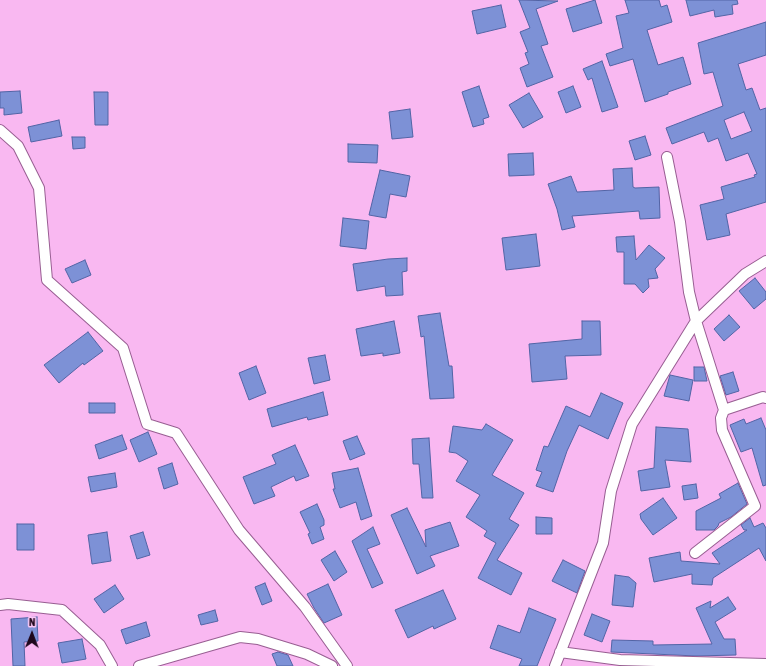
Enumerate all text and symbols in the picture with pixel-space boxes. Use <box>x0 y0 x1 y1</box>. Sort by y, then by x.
north arrow <box>12 614 52 654</box>
text: N <box>29 616 36 628</box>

